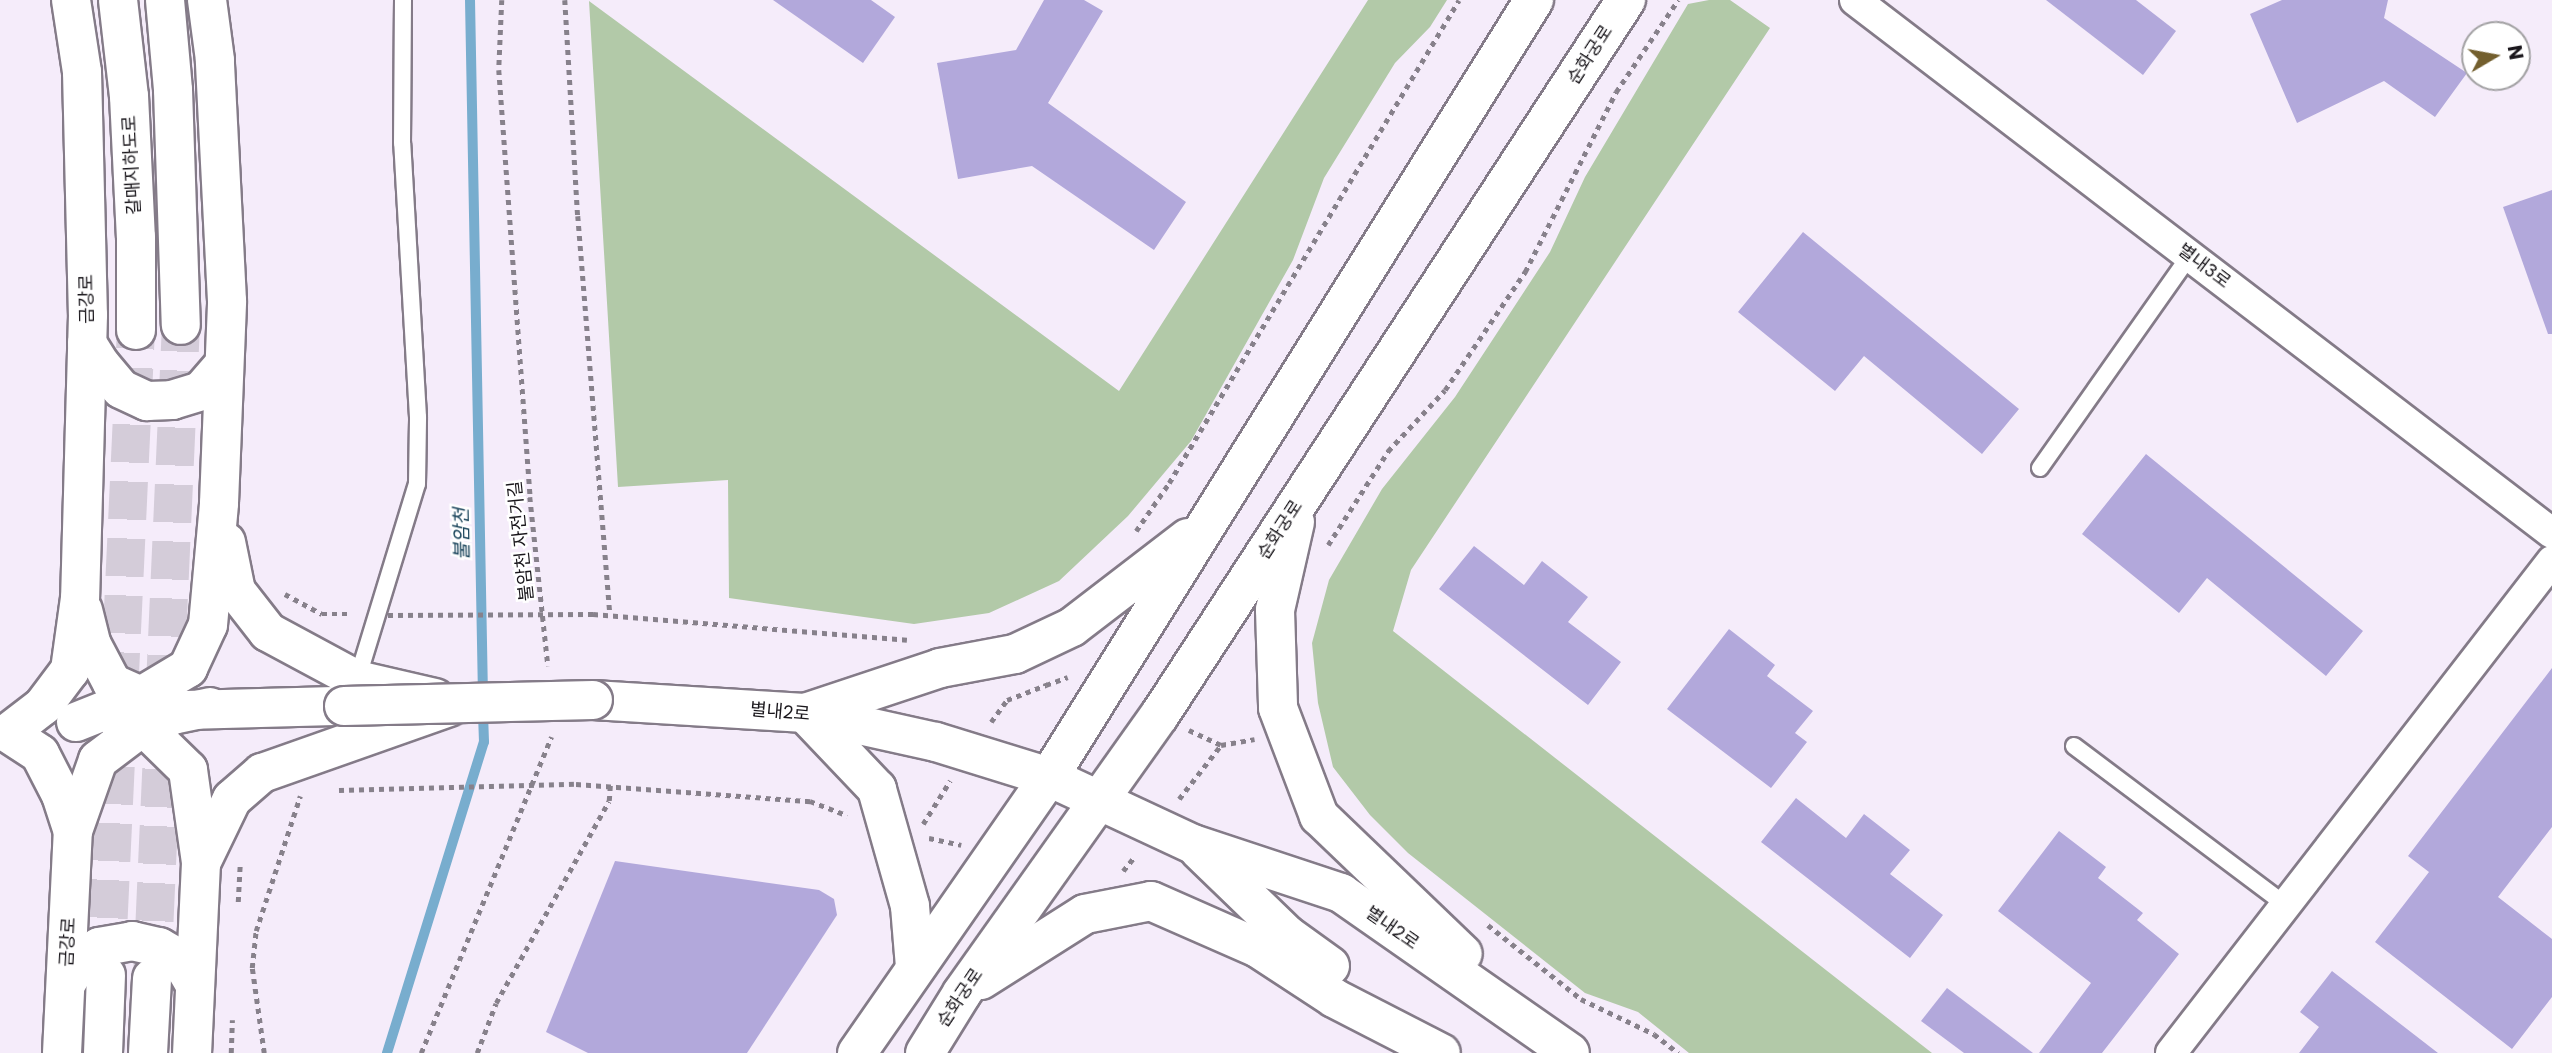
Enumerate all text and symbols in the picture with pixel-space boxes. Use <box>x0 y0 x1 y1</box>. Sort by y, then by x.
street label: 순화궁로 <box>1563 21 1617 89</box>
north arrow <box>2461 21 2531 91</box>
text: N <box>2501 43 2530 62</box>
street label: 갈매지하도로 <box>119 115 145 215</box>
street label: 별내3로 <box>2173 239 2235 293</box>
street label: 금강로 <box>76 274 98 324</box>
street label: 불암천 자전거길 <box>504 480 538 602</box>
street label: 순화궁로 <box>1253 496 1307 564</box>
water label: 불암천 <box>450 508 474 560</box>
street label: 별내2로 <box>749 699 811 725</box>
street label: 별내2로 <box>1361 902 1423 954</box>
street label: 금강로 <box>56 917 80 967</box>
street label: 순화궁로 <box>933 965 987 1031</box>

